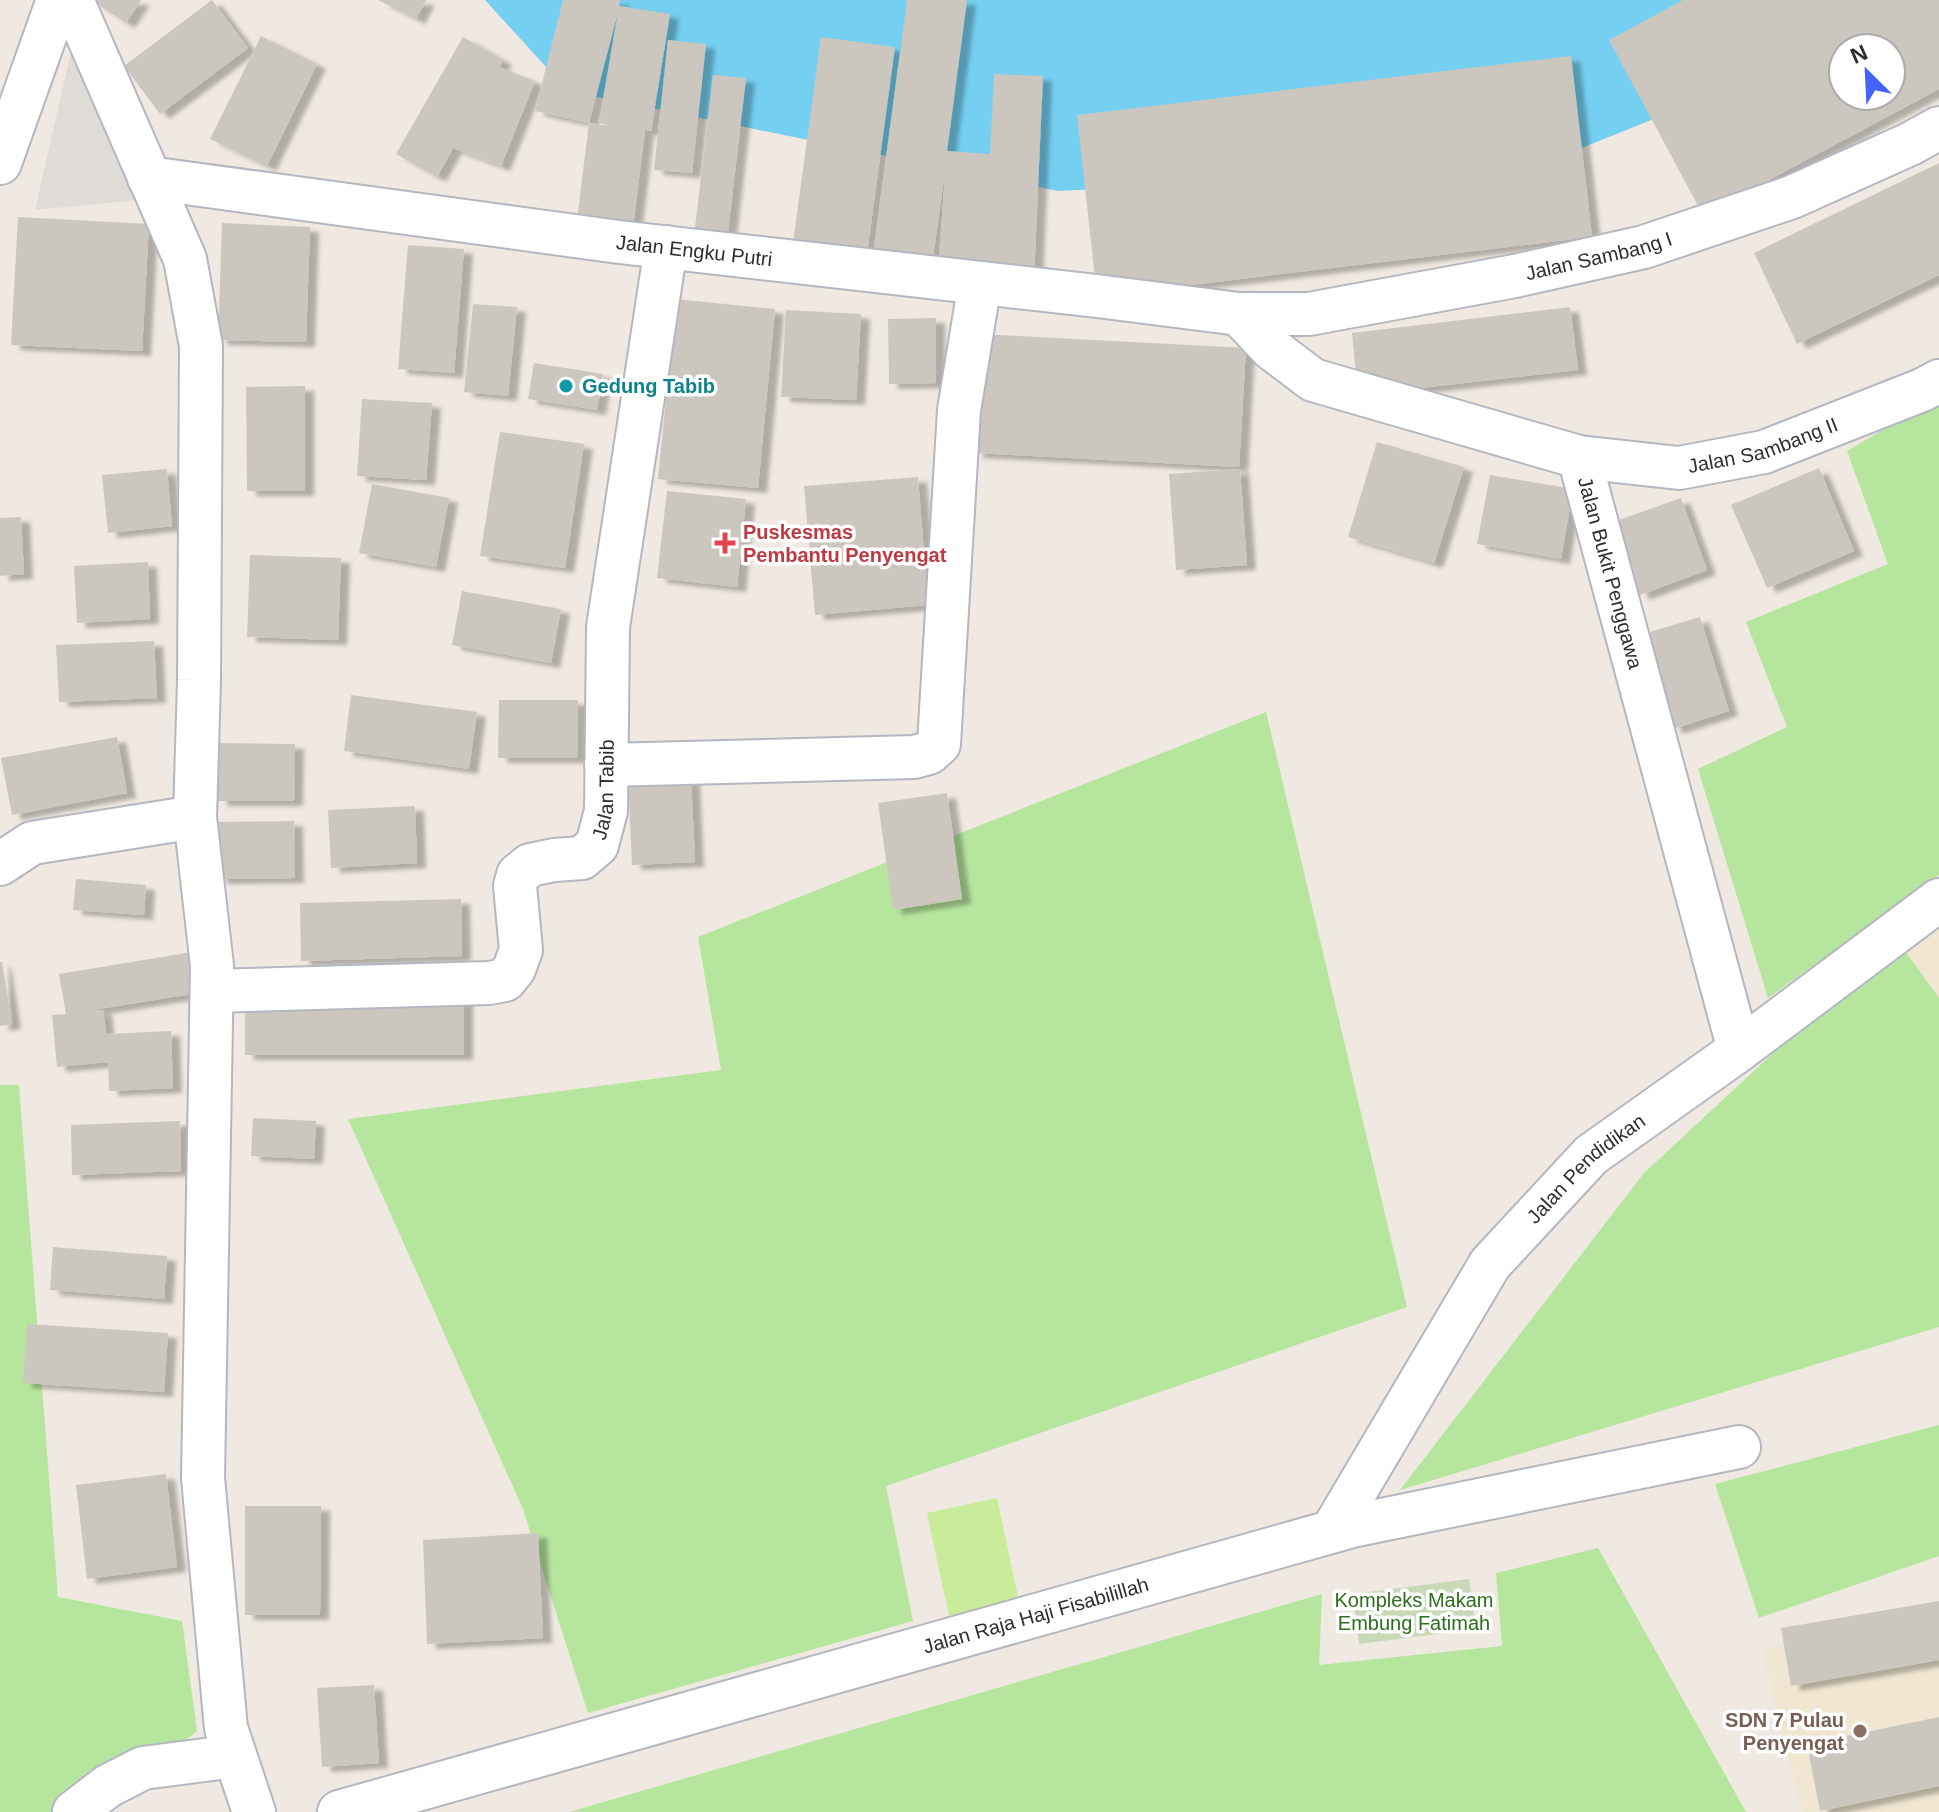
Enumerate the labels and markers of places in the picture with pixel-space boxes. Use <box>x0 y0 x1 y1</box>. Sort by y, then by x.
place label: Gedung Tabib <box>582 375 715 397</box>
marker: Gedung Tabib <box>557 377 575 395</box>
place label: Puskesmas Pembantu Penyengat <box>743 521 947 566</box>
marker: Puskesmas Pembantu Penyengat <box>714 532 736 554</box>
place label: SDN 7 Pulau Penyengat <box>1725 1709 1844 1754</box>
marker: SDN 7 Pulau Penyengat <box>1851 1722 1869 1740</box>

